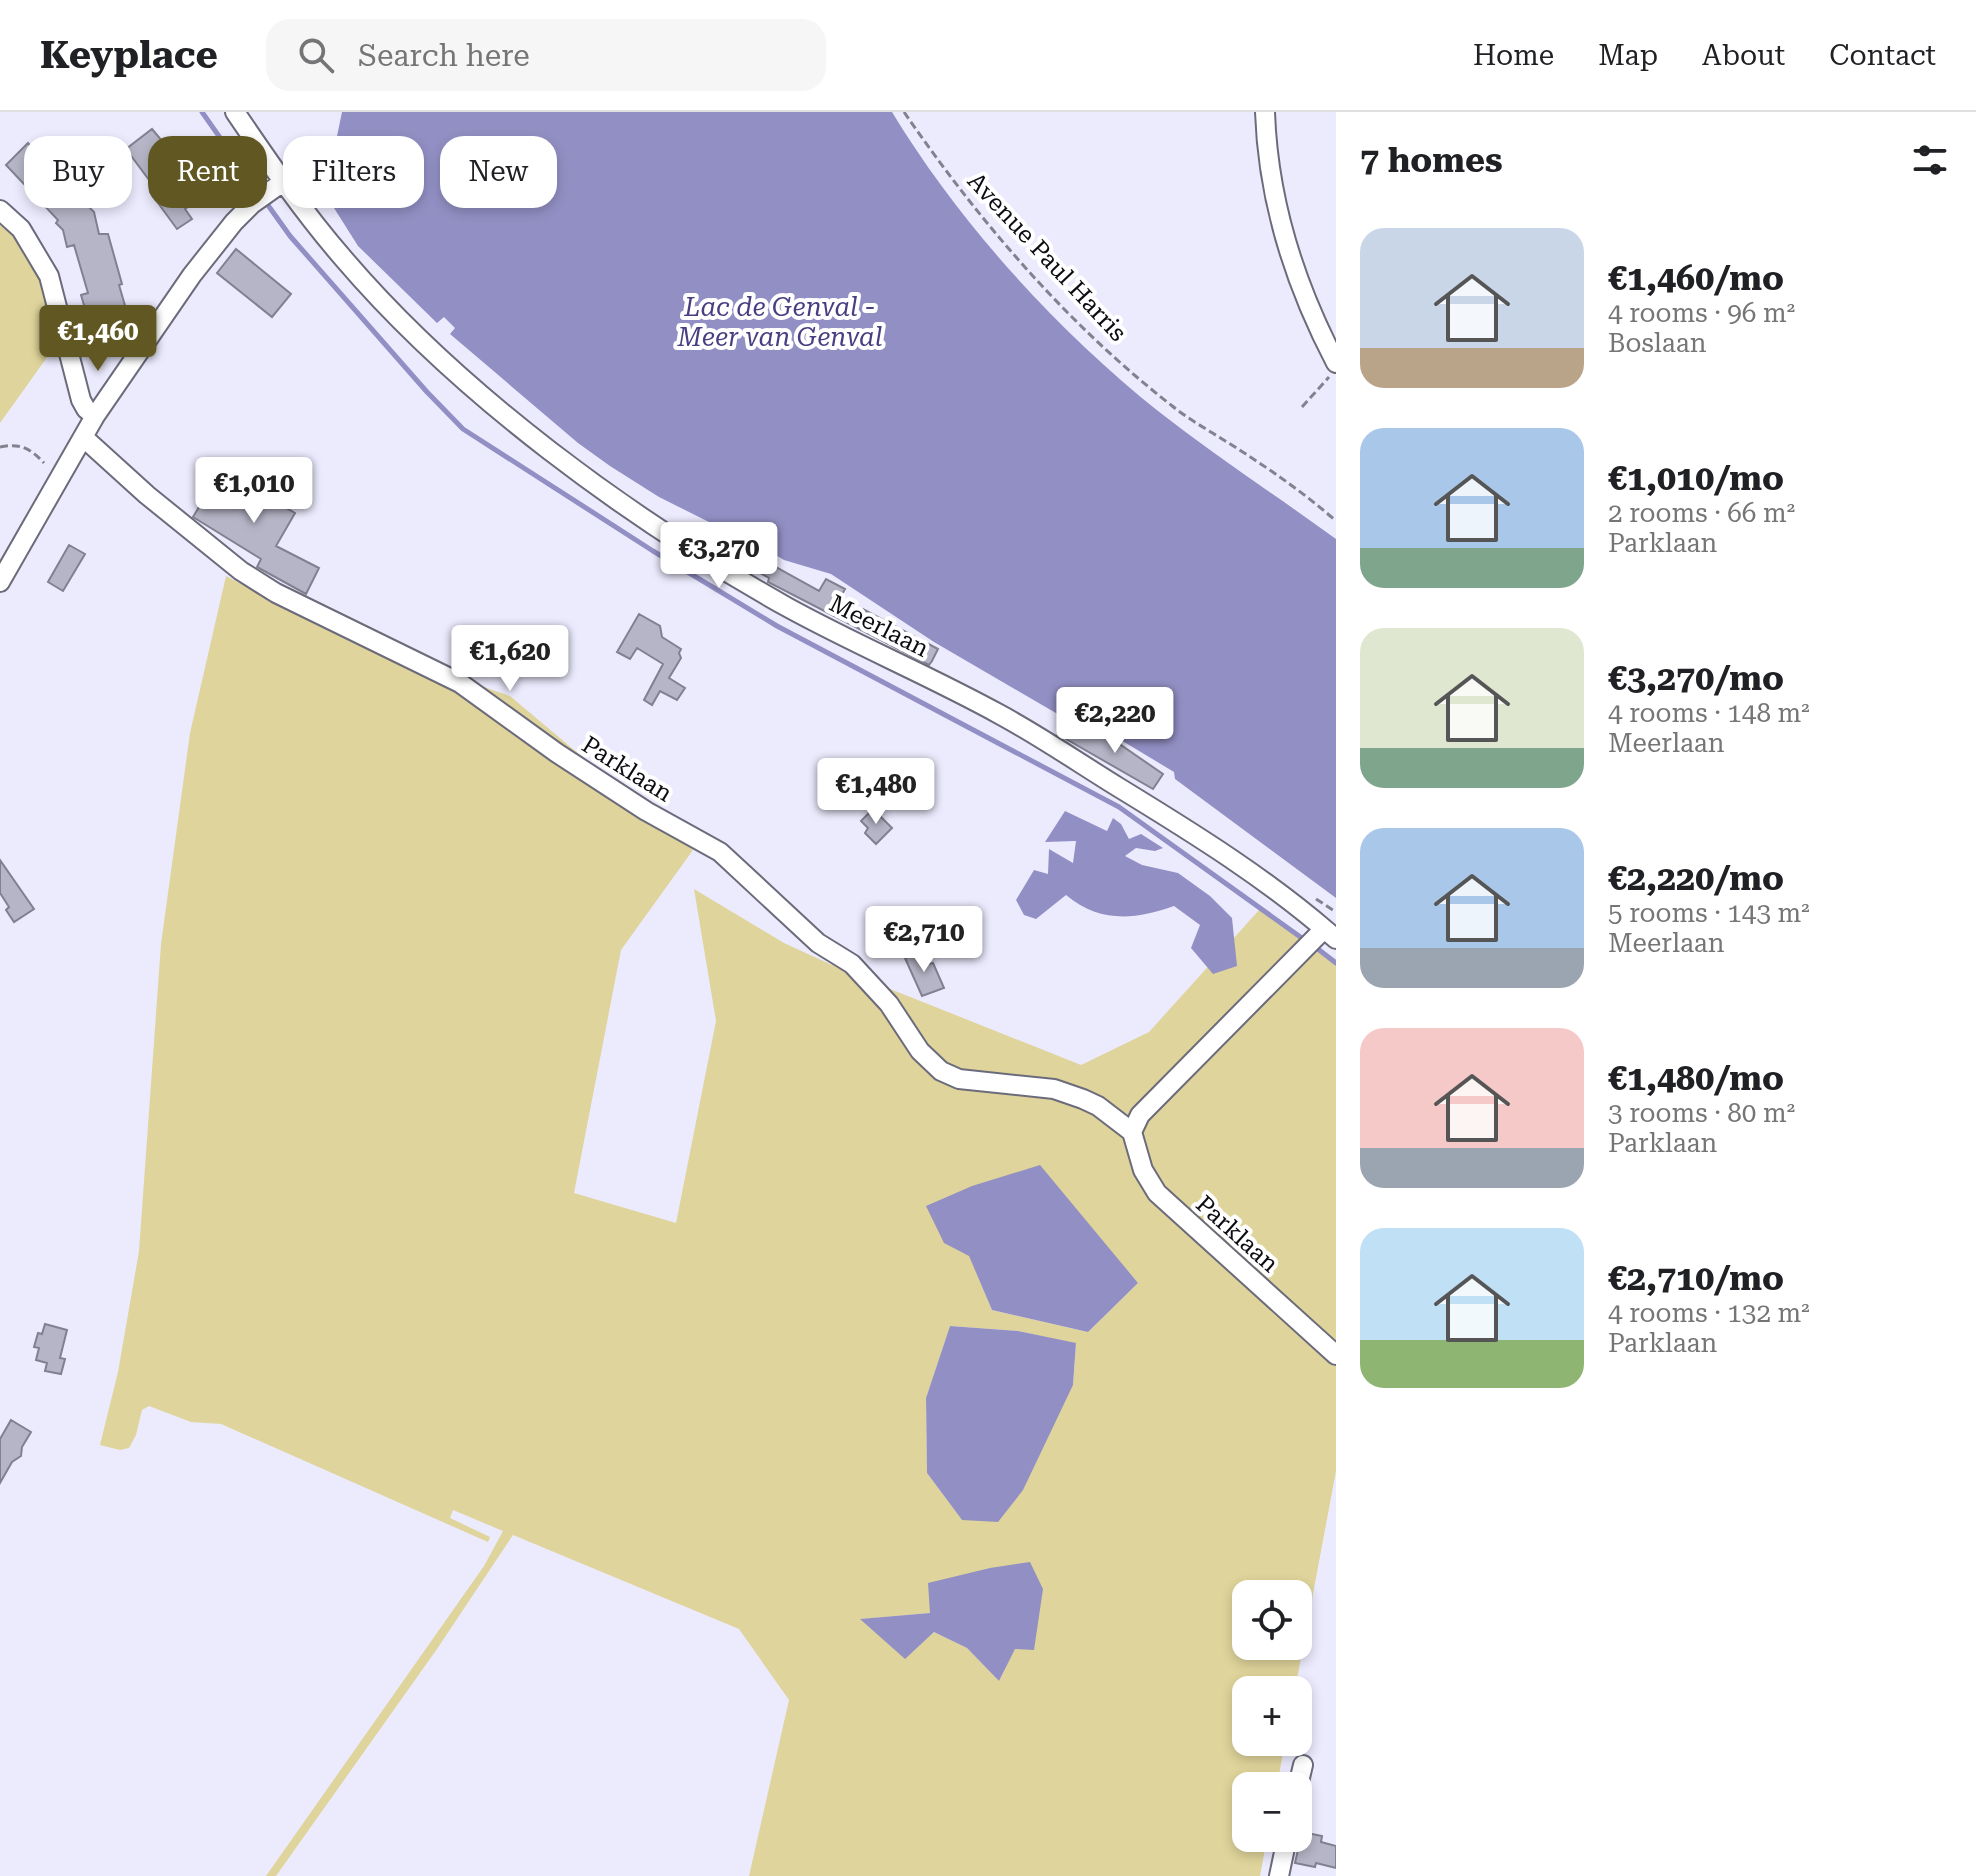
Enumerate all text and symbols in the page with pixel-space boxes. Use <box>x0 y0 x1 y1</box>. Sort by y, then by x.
search box <box>266 19 826 91</box>
text: Keyplace <box>40 33 218 77</box>
icon: search <box>294 33 338 77</box>
text: Search here <box>358 38 530 73</box>
text: Home <box>1473 39 1554 72</box>
text: Map <box>1598 39 1658 72</box>
text: About <box>1702 39 1785 72</box>
text: Contact <box>1829 39 1936 72</box>
chip: Buy <box>24 136 132 208</box>
chip: Rent <box>148 136 267 208</box>
chip: Filters <box>283 136 424 208</box>
chip: New <box>440 136 557 208</box>
icon: filters <box>1908 138 1952 182</box>
text: 7 homes <box>1360 140 1503 180</box>
street label: Avenue Paul Harris <box>962 167 1132 347</box>
text: €1,460/mo <box>1608 258 1784 298</box>
icon: home <box>1424 260 1520 356</box>
water label: Lac de Genval - Meer van Genval <box>677 292 882 352</box>
text: 4 rooms · 96 m² <box>1608 298 1795 328</box>
pin: €1,460 <box>33 305 163 373</box>
text: €1,460 <box>57 316 139 346</box>
text: Boslaan <box>1608 328 1707 358</box>
pin: €1,010 <box>189 457 319 525</box>
text: €1,010/mo <box>1608 458 1784 498</box>
icon: home <box>1424 460 1520 556</box>
text: €1,010 <box>213 468 295 498</box>
text: 2 rooms · 66 m² <box>1608 498 1795 528</box>
pin: €3,270 <box>654 522 784 590</box>
text: Parklaan <box>1608 528 1717 558</box>
text: €3,270 <box>678 533 760 563</box>
street label: Meerlaan <box>825 589 933 663</box>
pin: €1,620 <box>445 625 575 693</box>
text: €1,620 <box>469 636 551 666</box>
text: €3,270/mo <box>1608 658 1784 698</box>
icon: home <box>1424 660 1520 756</box>
pin: €2,220 <box>1050 687 1180 755</box>
text: €2,220 <box>1074 698 1156 728</box>
text: 4 rooms · 148 m² <box>1608 698 1810 728</box>
text: Meerlaan <box>1608 728 1725 758</box>
street label: Parklaan <box>577 730 677 808</box>
pin: €1,480 <box>811 758 941 826</box>
text: €1,480 <box>835 769 917 799</box>
text: €2,220/mo <box>1608 858 1784 898</box>
icon: home <box>1424 860 1520 956</box>
text: 5 rooms · 143 m² <box>1608 898 1810 928</box>
pin: €2,710 <box>859 906 989 974</box>
text: €2,710 <box>883 917 965 947</box>
text: Meerlaan <box>1608 928 1725 958</box>
text: €1,480/mo <box>1608 1058 1784 1098</box>
icon: home <box>1424 1060 1520 1156</box>
text: 3 rooms · 80 m² <box>1608 1098 1795 1128</box>
text: Parklaan <box>1608 1128 1717 1158</box>
street label: Parklaan <box>1190 1190 1284 1278</box>
text: €2,710/mo <box>1608 1258 1784 1298</box>
icon: home <box>1424 1260 1520 1356</box>
text: 4 rooms · 132 m² <box>1608 1298 1810 1328</box>
text: Parklaan <box>1608 1328 1717 1358</box>
map controls <box>1232 1580 1312 1852</box>
button: locate <box>1232 1580 1312 1660</box>
button: + <box>1232 1676 1312 1756</box>
button: − <box>1232 1772 1312 1852</box>

